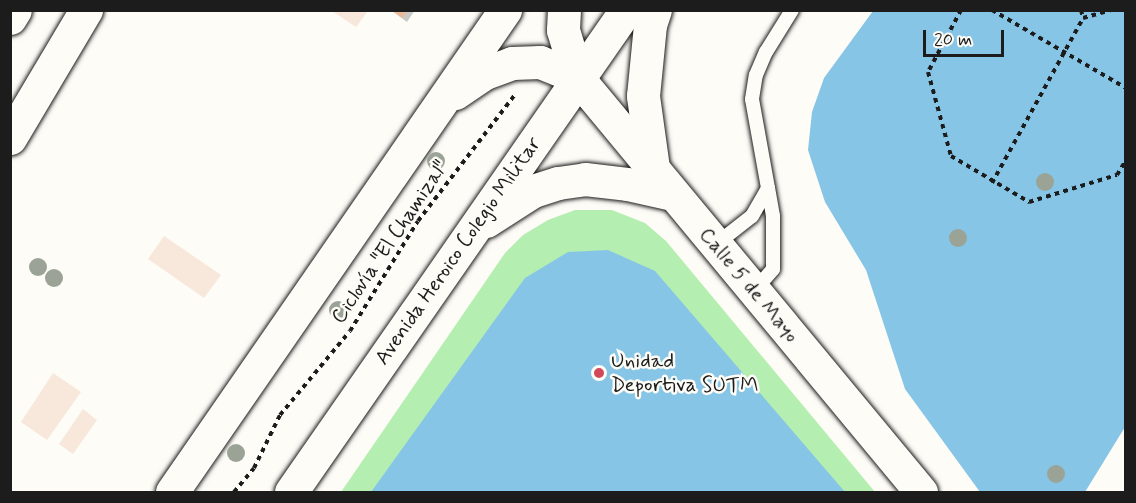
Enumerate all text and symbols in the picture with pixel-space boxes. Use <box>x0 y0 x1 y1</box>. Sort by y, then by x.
scale bar <box>926 18 1007 56</box>
text: 20 m <box>934 28 972 52</box>
street label: Avenida Heroico Colegio Militar <box>367 129 549 373</box>
street label: Ciclovía "El Chamizal" <box>323 151 457 333</box>
street label: Calle 5 de Mayo <box>693 222 805 348</box>
place label: Unidad Deportiva SUTM <box>611 348 759 398</box>
marker: Unidad Deportiva SUTM <box>592 366 606 380</box>

